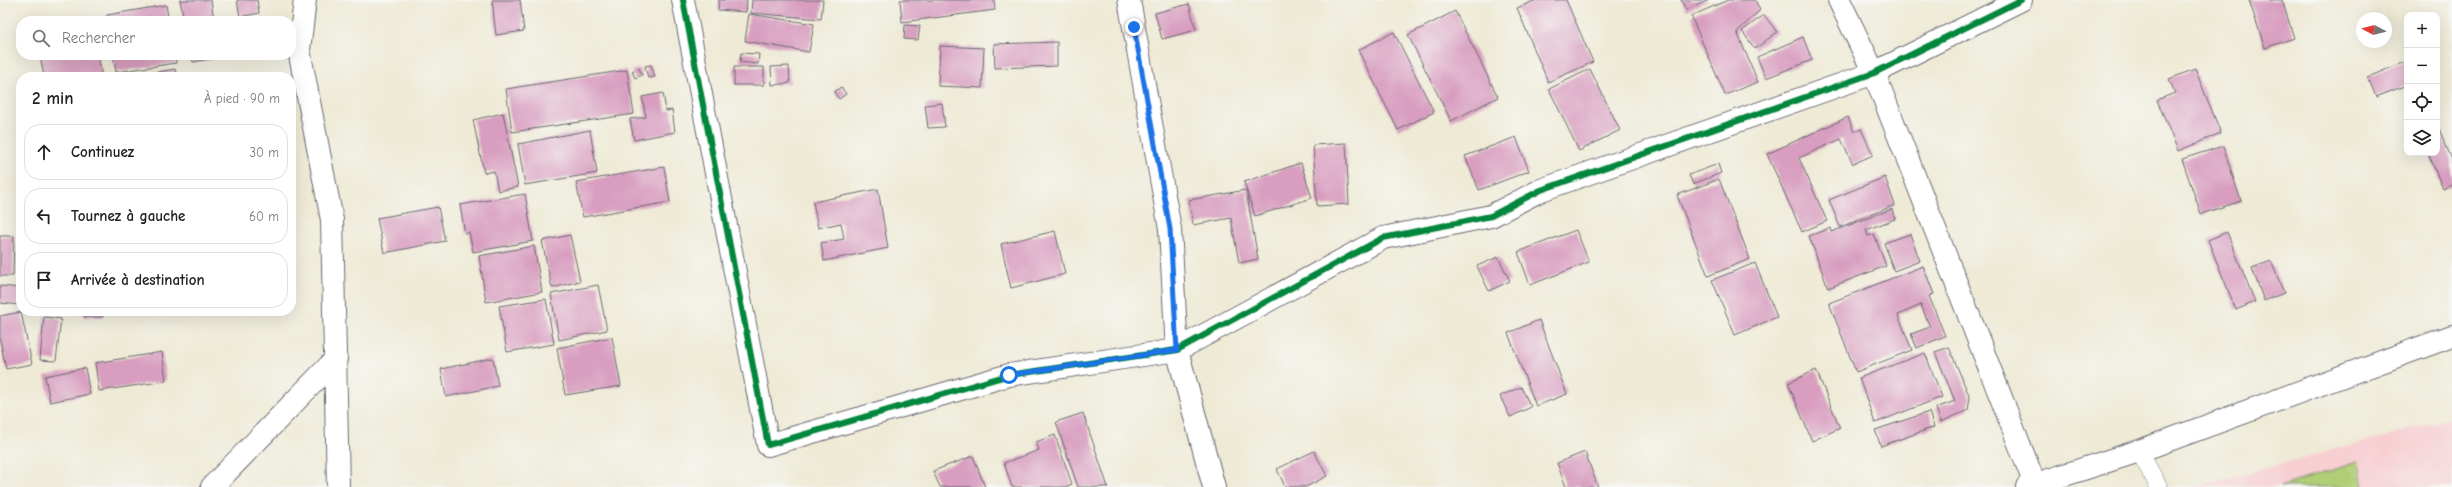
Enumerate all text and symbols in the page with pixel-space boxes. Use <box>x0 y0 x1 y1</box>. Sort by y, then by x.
north arrow <box>2356 12 2392 48</box>
map controls <box>2404 12 2440 156</box>
button: + <box>2404 12 2440 48</box>
search box <box>16 16 296 60</box>
route end <box>1125 18 1143 36</box>
icon: search <box>30 27 52 49</box>
text: Rechercher <box>62 29 135 47</box>
button: − <box>2404 48 2440 84</box>
button: locate <box>2404 84 2440 120</box>
text: 2 min <box>32 89 73 108</box>
text: À pied · 90 m <box>204 91 280 106</box>
button: layers <box>2404 120 2440 156</box>
icon: ahead <box>33 141 55 163</box>
text: Continuez <box>71 143 134 161</box>
text: 30 m <box>249 145 279 160</box>
icon: left <box>33 205 55 227</box>
text: Tournez à gauche <box>71 207 185 225</box>
text: 60 m <box>249 209 279 224</box>
icon: arrive <box>33 269 55 291</box>
text: Arrivée à destination <box>71 271 205 289</box>
route start <box>1000 366 1018 384</box>

